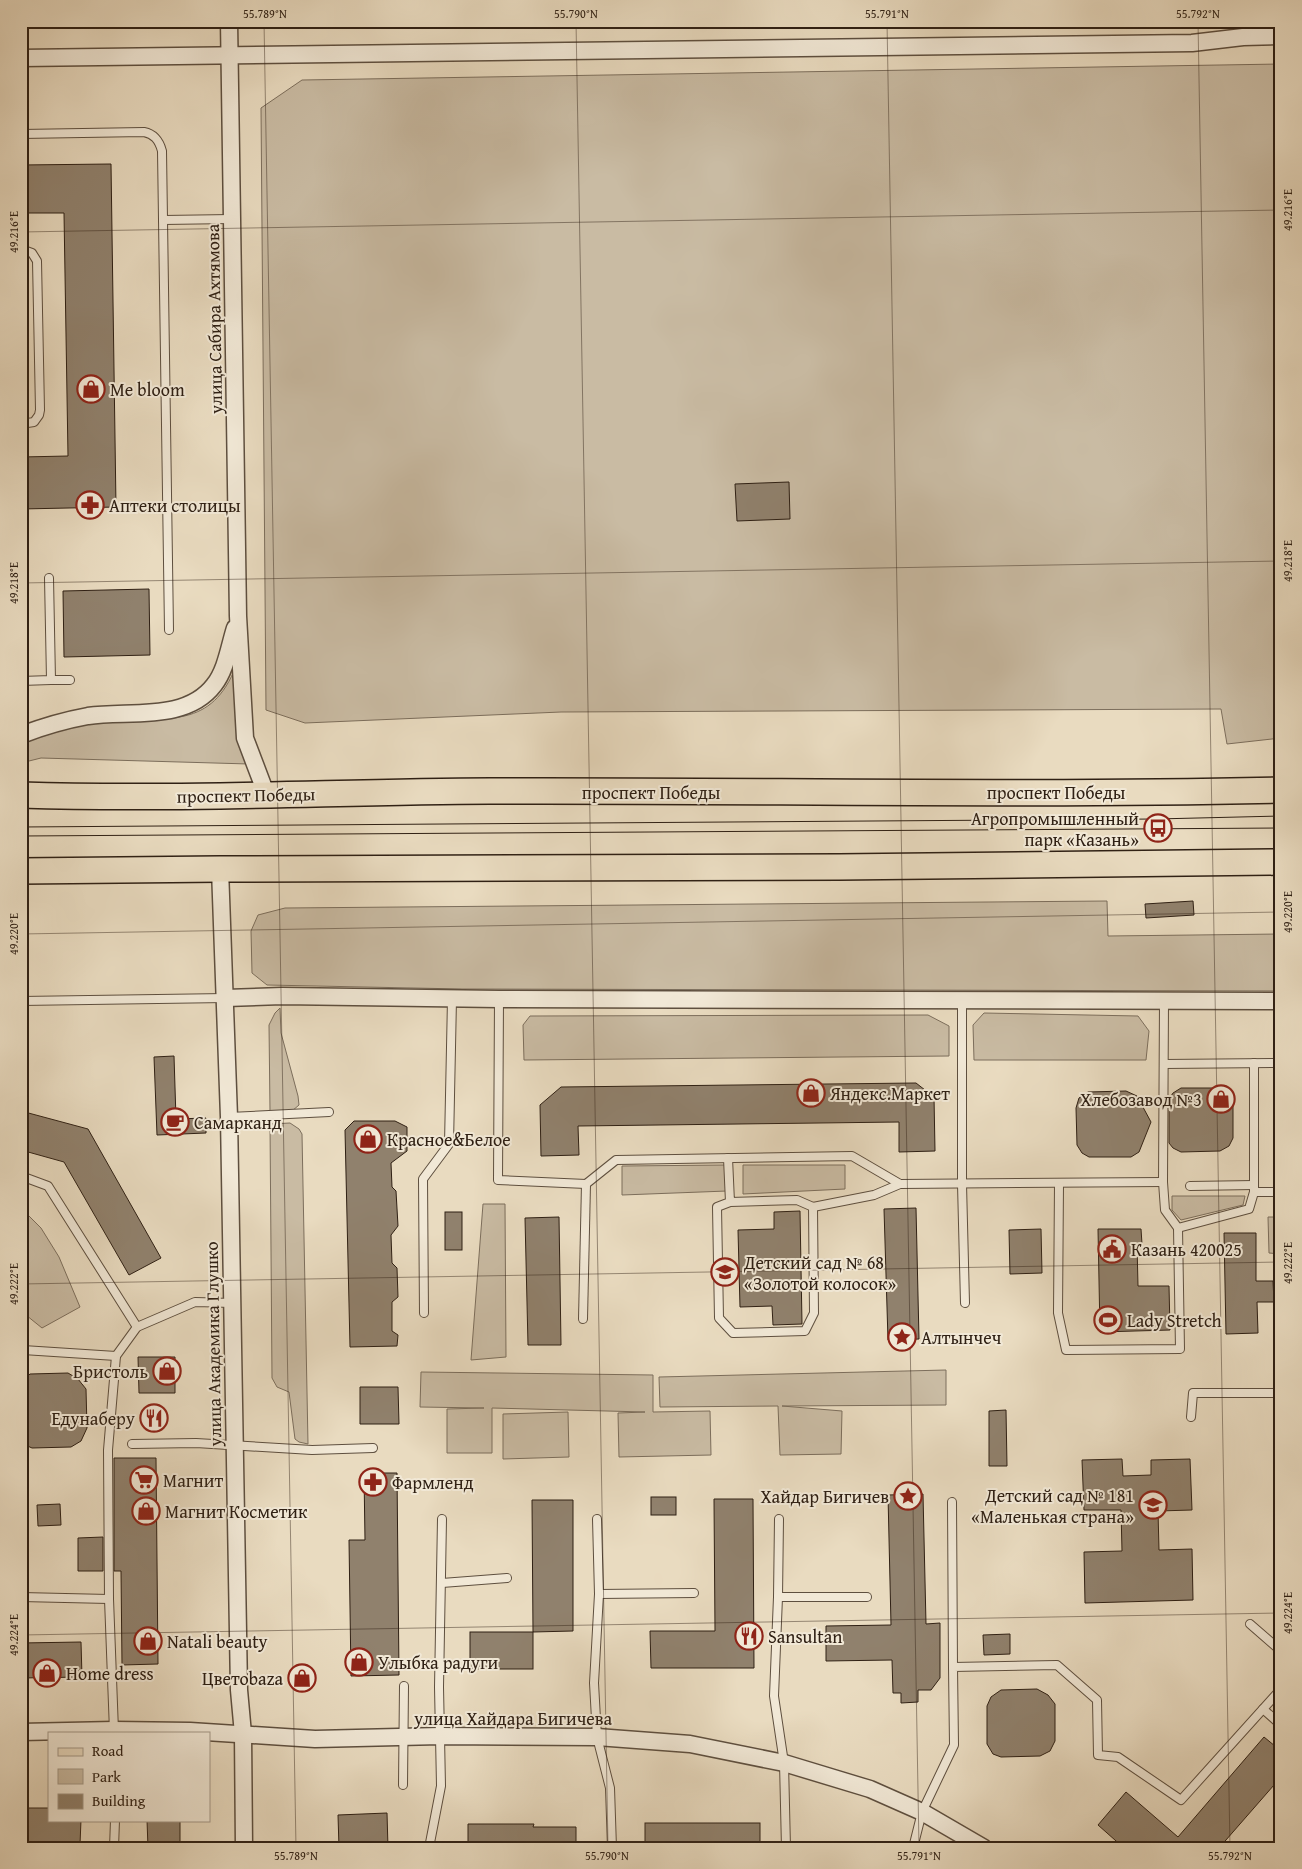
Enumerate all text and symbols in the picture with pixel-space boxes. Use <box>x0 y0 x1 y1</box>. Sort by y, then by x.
text: 55.789°N <box>243 5 287 22</box>
text: 55.790°N <box>554 5 598 22</box>
text: 55.791°N <box>865 5 909 22</box>
text: 55.792°N <box>1176 5 1220 22</box>
text: 49.216°E <box>1279 189 1296 231</box>
text: 49.216°E <box>5 211 22 253</box>
street label: улица Сабира Ахтямова <box>199 223 229 415</box>
shop icon: Me bloom <box>76 374 106 404</box>
place label: Me bloom <box>110 376 185 403</box>
pharmacy icon: Аптеки столицы <box>75 490 105 520</box>
place label: Аптеки столицы <box>109 492 241 519</box>
text: 49.218°E <box>1279 540 1296 582</box>
text: 49.218°E <box>5 562 22 604</box>
street label: проспект Победы <box>582 779 721 806</box>
street label: проспект Победы <box>987 779 1126 806</box>
street label: проспект Победы <box>177 780 316 810</box>
place label: Агропромышленный парк «Казань» <box>971 805 1139 853</box>
bus stop icon: Агропромышленный парк «Казань» <box>1143 813 1173 843</box>
text: 49.220°E <box>1279 891 1296 933</box>
text: 49.220°E <box>5 913 22 955</box>
shop icon: Яндекс.Маркет <box>796 1078 826 1108</box>
place label: Яндекс.Маркет <box>829 1080 950 1107</box>
shop icon: Хлебозавод №3 <box>1206 1084 1236 1114</box>
place label: Хлебозавод №3 <box>1080 1086 1202 1113</box>
cafe icon: Самарканд <box>160 1107 190 1137</box>
place label: Самарканд <box>194 1109 282 1136</box>
shop icon: Красное&Белое <box>353 1124 383 1154</box>
place label: Красное&Белое <box>387 1126 511 1153</box>
public building icon: Казань 420025 <box>1097 1234 1127 1264</box>
place label: Казань 420025 <box>1131 1236 1242 1263</box>
street label: улица Академика Глушко <box>198 1241 228 1448</box>
text: 49.222°E <box>1279 1242 1296 1284</box>
place label: Детский сад № 68 «Золотой колосок» <box>743 1249 896 1297</box>
school or university icon: Детский сад № 68 «Золотой колосок» <box>710 1257 740 1287</box>
text: 49.222°E <box>5 1263 22 1305</box>
sports icon: Lady Stretch <box>1093 1305 1123 1335</box>
place label: Lady Stretch <box>1127 1307 1222 1334</box>
place icon: Алтынчеч <box>887 1322 917 1352</box>
place label: Алтынчеч <box>921 1324 1002 1351</box>
shop icon: Бристоль <box>152 1356 182 1386</box>
place label: Бристоль <box>73 1358 148 1385</box>
restaurant icon: Едунаберу <box>139 1403 169 1433</box>
place label: Едунаберу <box>51 1405 135 1432</box>
supermarket icon: Магнит <box>129 1465 159 1495</box>
place label: Магнит <box>163 1467 223 1494</box>
pharmacy icon: Фармленд <box>358 1467 388 1497</box>
place label: Фармленд <box>392 1469 474 1496</box>
place icon: Хайдар Бигичев <box>893 1481 923 1511</box>
place label: Детский сад № 181 «Маленькая страна» <box>971 1482 1134 1530</box>
place label: Хайдар Бигичев <box>760 1483 889 1510</box>
school or university icon: Детский сад № 181 «Маленькая страна» <box>1138 1490 1168 1520</box>
shop icon: Магнит Косметик <box>131 1496 161 1526</box>
place label: Магнит Косметик <box>165 1498 308 1525</box>
text: 49.224°E <box>1279 1592 1296 1634</box>
text: 49.224°E <box>5 1614 22 1656</box>
restaurant icon: Sansultan <box>734 1621 764 1651</box>
place label: Sansultan <box>768 1623 842 1650</box>
shop icon: Natali beauty <box>133 1626 163 1656</box>
place label: Natali beauty <box>167 1628 268 1655</box>
shop icon: Улыбка радуги <box>344 1647 374 1677</box>
place label: Улыбка радуги <box>378 1649 498 1676</box>
shop icon: Home dress <box>32 1658 62 1688</box>
place label: Home dress <box>66 1660 154 1687</box>
shop icon: Цветоbaza <box>287 1663 317 1693</box>
place label: Цветоbaza <box>202 1665 283 1692</box>
street label: улица Хайдара Бигичева <box>413 1705 613 1732</box>
legend <box>48 1732 210 1822</box>
text: Road <box>92 1740 123 1761</box>
text: Park <box>92 1766 121 1787</box>
text: Building <box>92 1790 146 1811</box>
text: 55.789°N <box>274 1847 318 1864</box>
text: 55.790°N <box>585 1847 629 1864</box>
text: 55.791°N <box>897 1847 941 1864</box>
text: 55.792°N <box>1208 1847 1252 1864</box>

